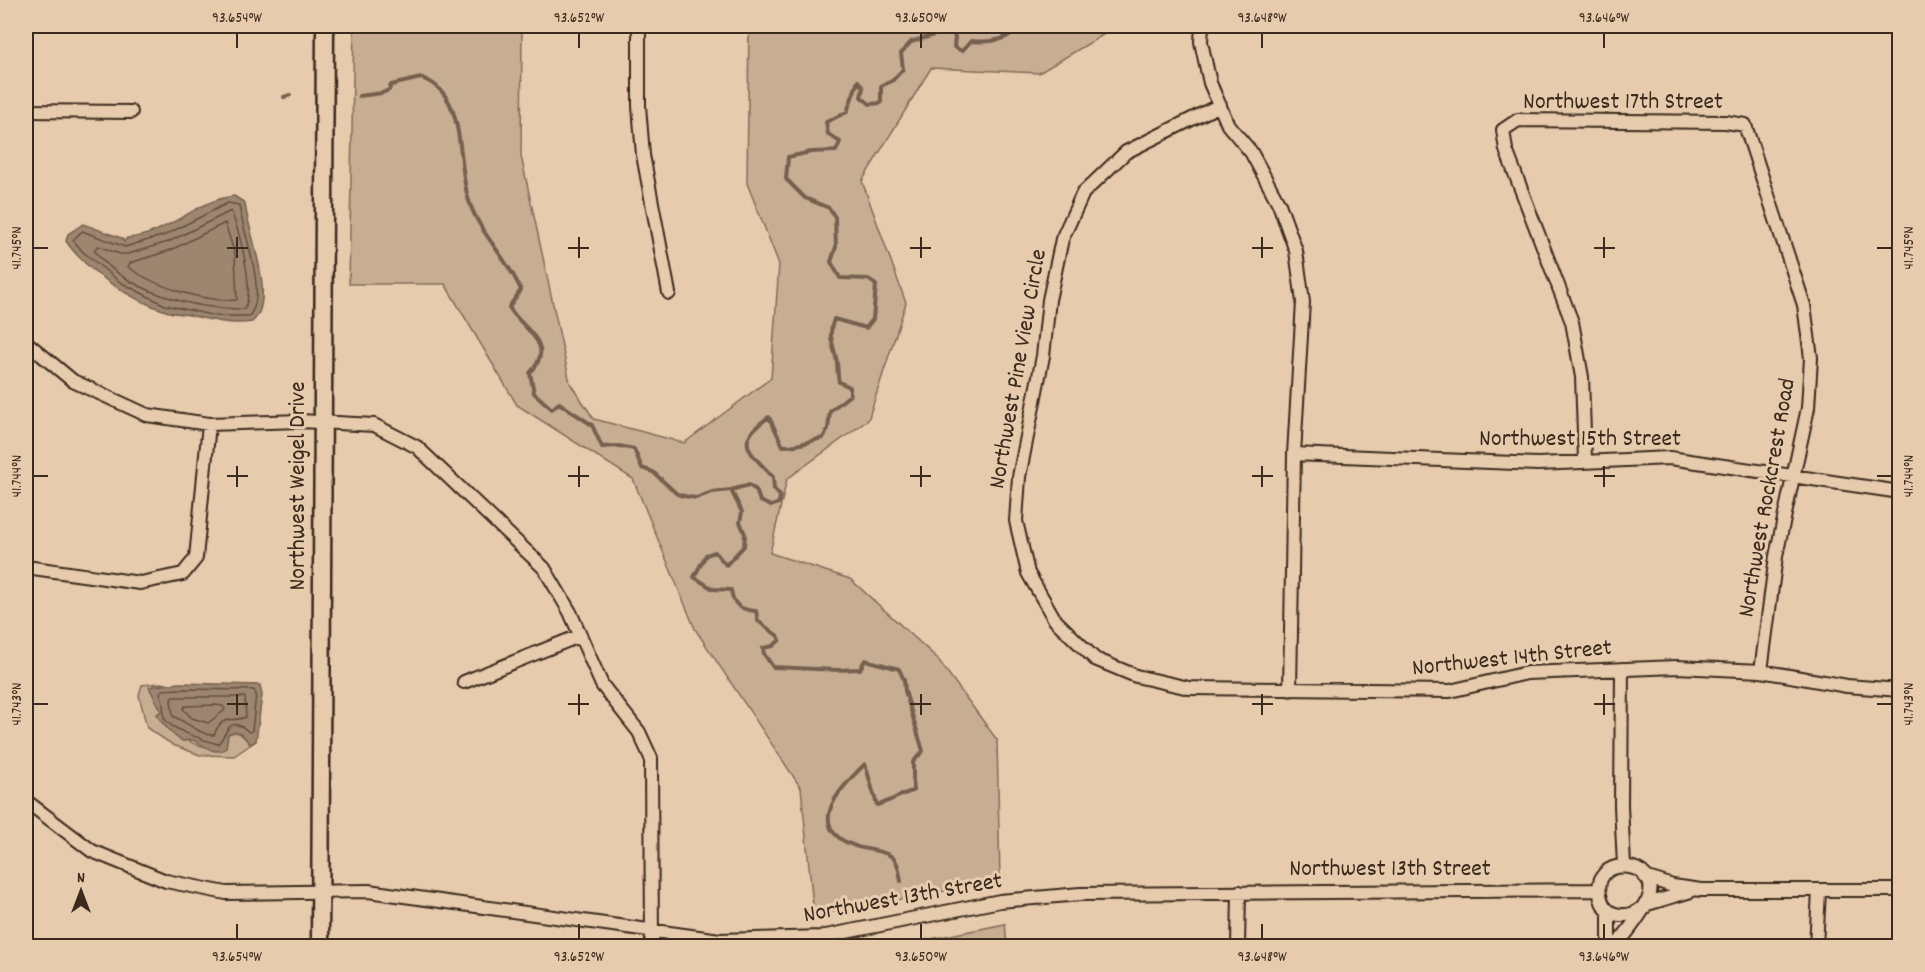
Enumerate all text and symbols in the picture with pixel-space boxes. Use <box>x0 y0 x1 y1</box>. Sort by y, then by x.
text: 93.654°W <box>212 8 262 30</box>
text: 93.652°W <box>554 8 605 30</box>
text: 93.650°W <box>895 8 947 30</box>
text: 93.648°W <box>1237 8 1287 30</box>
text: 93.646°W <box>1579 8 1630 30</box>
street label: Northwest 17th Street <box>1523 86 1723 120</box>
text: 41.745°N <box>7 226 29 270</box>
text: 41.745°N <box>1899 226 1921 270</box>
street label: Northwest Pine View Circle <box>981 247 1057 491</box>
street label: Northwest Rockcrest Road <box>1730 376 1806 620</box>
street label: Northwest Weigel Drive <box>282 381 316 591</box>
street label: Northwest 15th Street <box>1479 423 1681 457</box>
text: 41.744°N <box>7 455 29 497</box>
text: 41.744°N <box>1899 455 1921 497</box>
street label: Northwest 14th Street <box>1410 632 1614 686</box>
text: 41.743°N <box>7 683 29 725</box>
text: 41.743°N <box>1899 683 1921 725</box>
street label: Northwest 13th Street <box>1289 853 1491 887</box>
north arrow <box>51 861 111 921</box>
street label: Northwest 13th Street <box>801 865 1005 933</box>
text: N <box>77 867 85 890</box>
text: 93.654°W <box>212 947 262 969</box>
text: 93.652°W <box>554 947 605 969</box>
text: 93.650°W <box>895 947 947 969</box>
text: 93.648°W <box>1237 947 1287 969</box>
text: 93.646°W <box>1579 947 1630 969</box>

